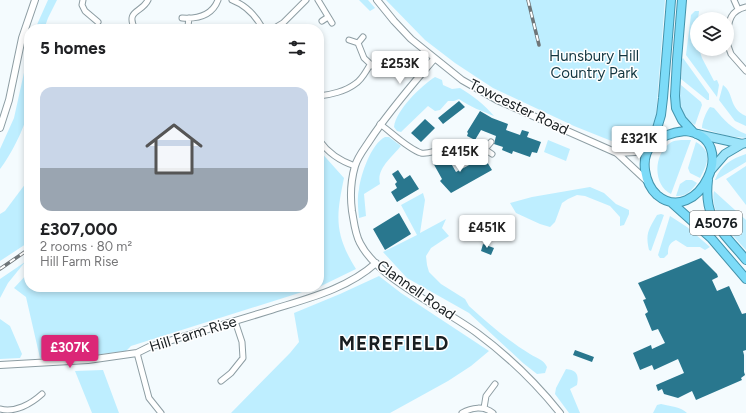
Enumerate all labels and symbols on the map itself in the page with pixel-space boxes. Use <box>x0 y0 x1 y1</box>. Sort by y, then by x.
park label: Hunsbury Hill Country Park <box>549 47 639 82</box>
pin: £253K <box>372 51 428 85</box>
street label: Towcester Road <box>467 75 571 139</box>
pin: £321K <box>611 126 667 160</box>
pin: £415K <box>432 139 488 173</box>
road number: A5076 <box>690 211 742 235</box>
pin: £451K <box>459 215 515 249</box>
street label: Clannell Road <box>373 256 459 324</box>
street label: Hill Farm Rise <box>147 312 239 356</box>
district label: MEREFIELD <box>339 332 449 355</box>
pin: £307K <box>42 335 98 369</box>

